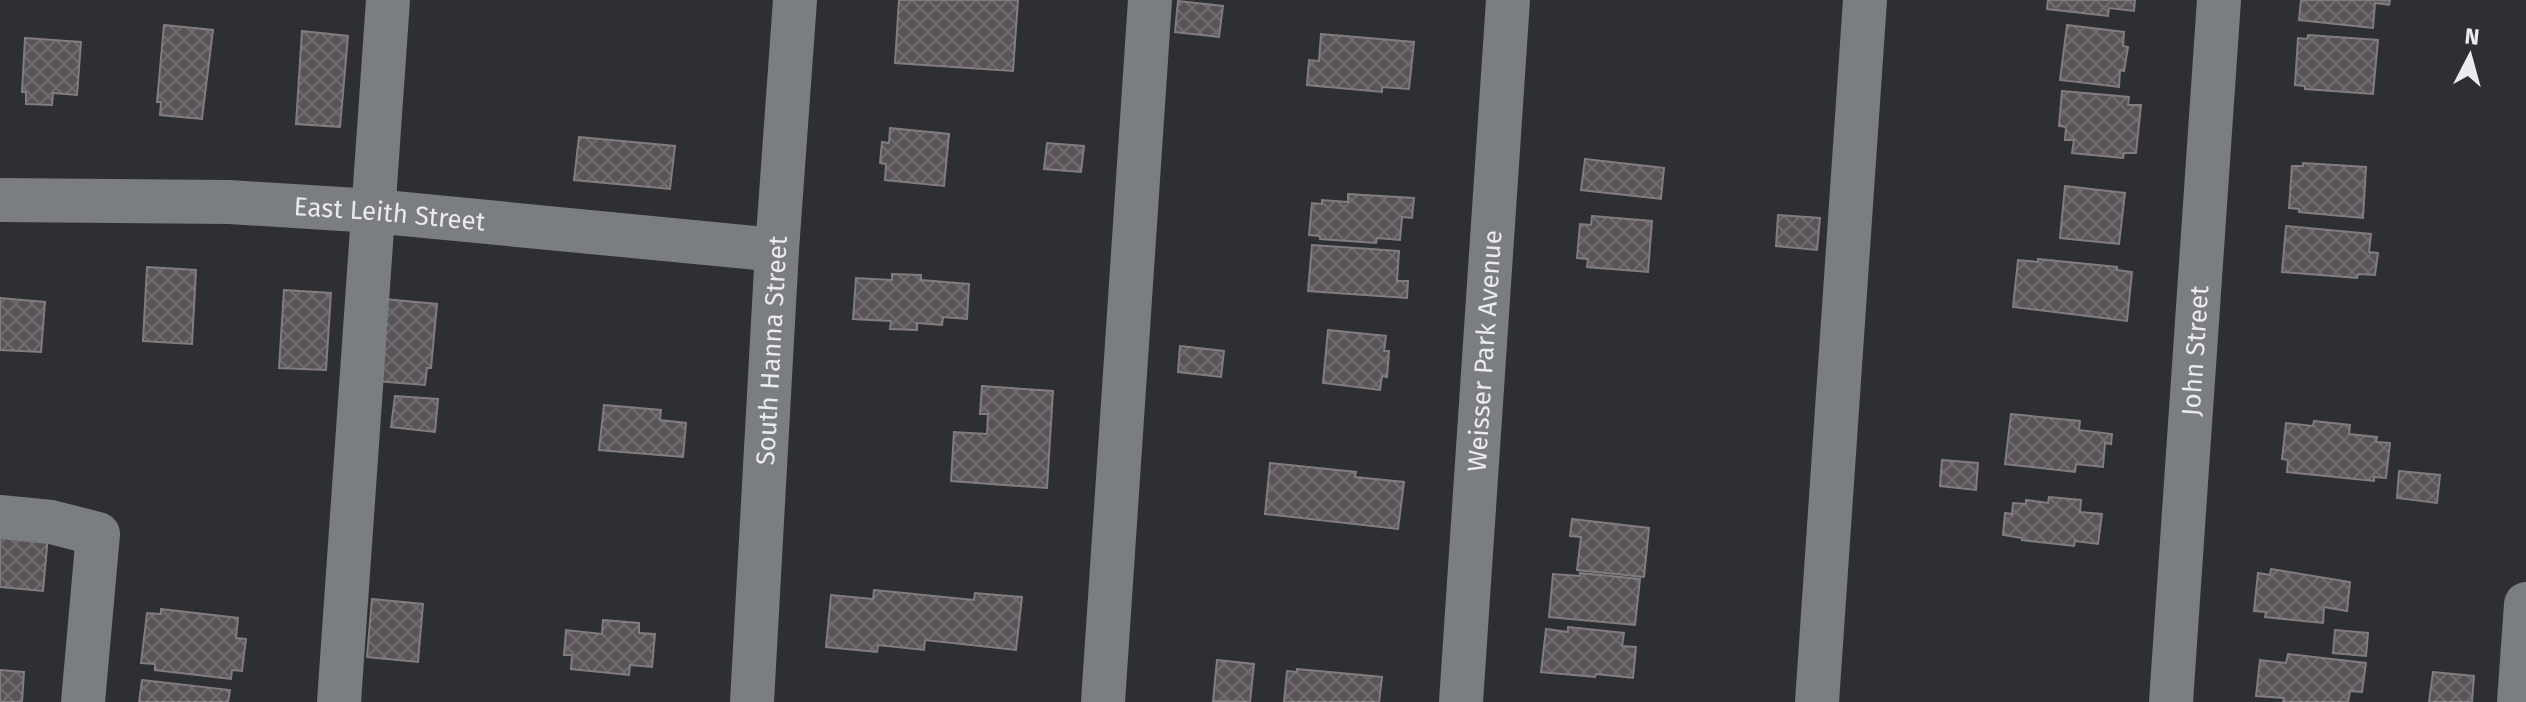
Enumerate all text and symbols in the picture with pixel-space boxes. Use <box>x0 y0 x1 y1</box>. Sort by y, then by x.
north arrow <box>2430 16 2510 96</box>
text: N <box>2463 22 2481 51</box>
street label: East Leith Street <box>293 191 487 237</box>
street label: Weisser Park Avenue <box>1461 229 1508 473</box>
street label: South Hanna Street <box>750 234 794 466</box>
street label: John Street <box>2175 284 2215 417</box>

